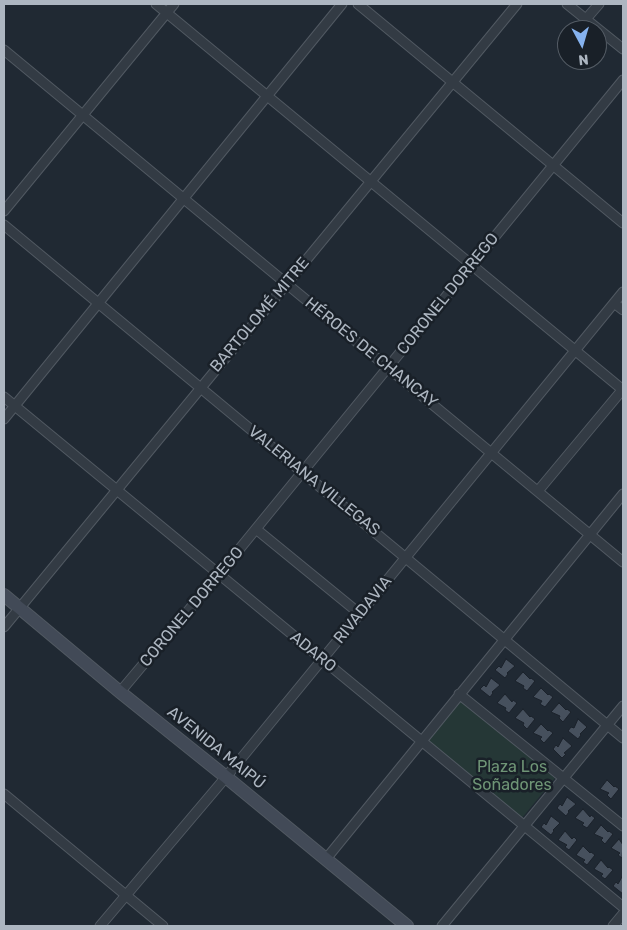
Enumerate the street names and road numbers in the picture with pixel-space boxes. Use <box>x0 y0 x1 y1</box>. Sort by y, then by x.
street label: CORONEL DORREGO <box>393 229 503 359</box>
street label: BARTOLOMÉ MITRE <box>206 254 314 376</box>
street label: HÉROES DE CHANCAY <box>301 294 441 412</box>
street label: VALERIANA VILLEGAS <box>244 422 384 540</box>
street label: CORONEL DORREGO <box>136 543 248 671</box>
street label: RIVADAVIA <box>330 572 396 648</box>
street label: ADARO <box>286 628 340 676</box>
street label: AVENIDA MAIPÚ <box>163 703 269 793</box>

